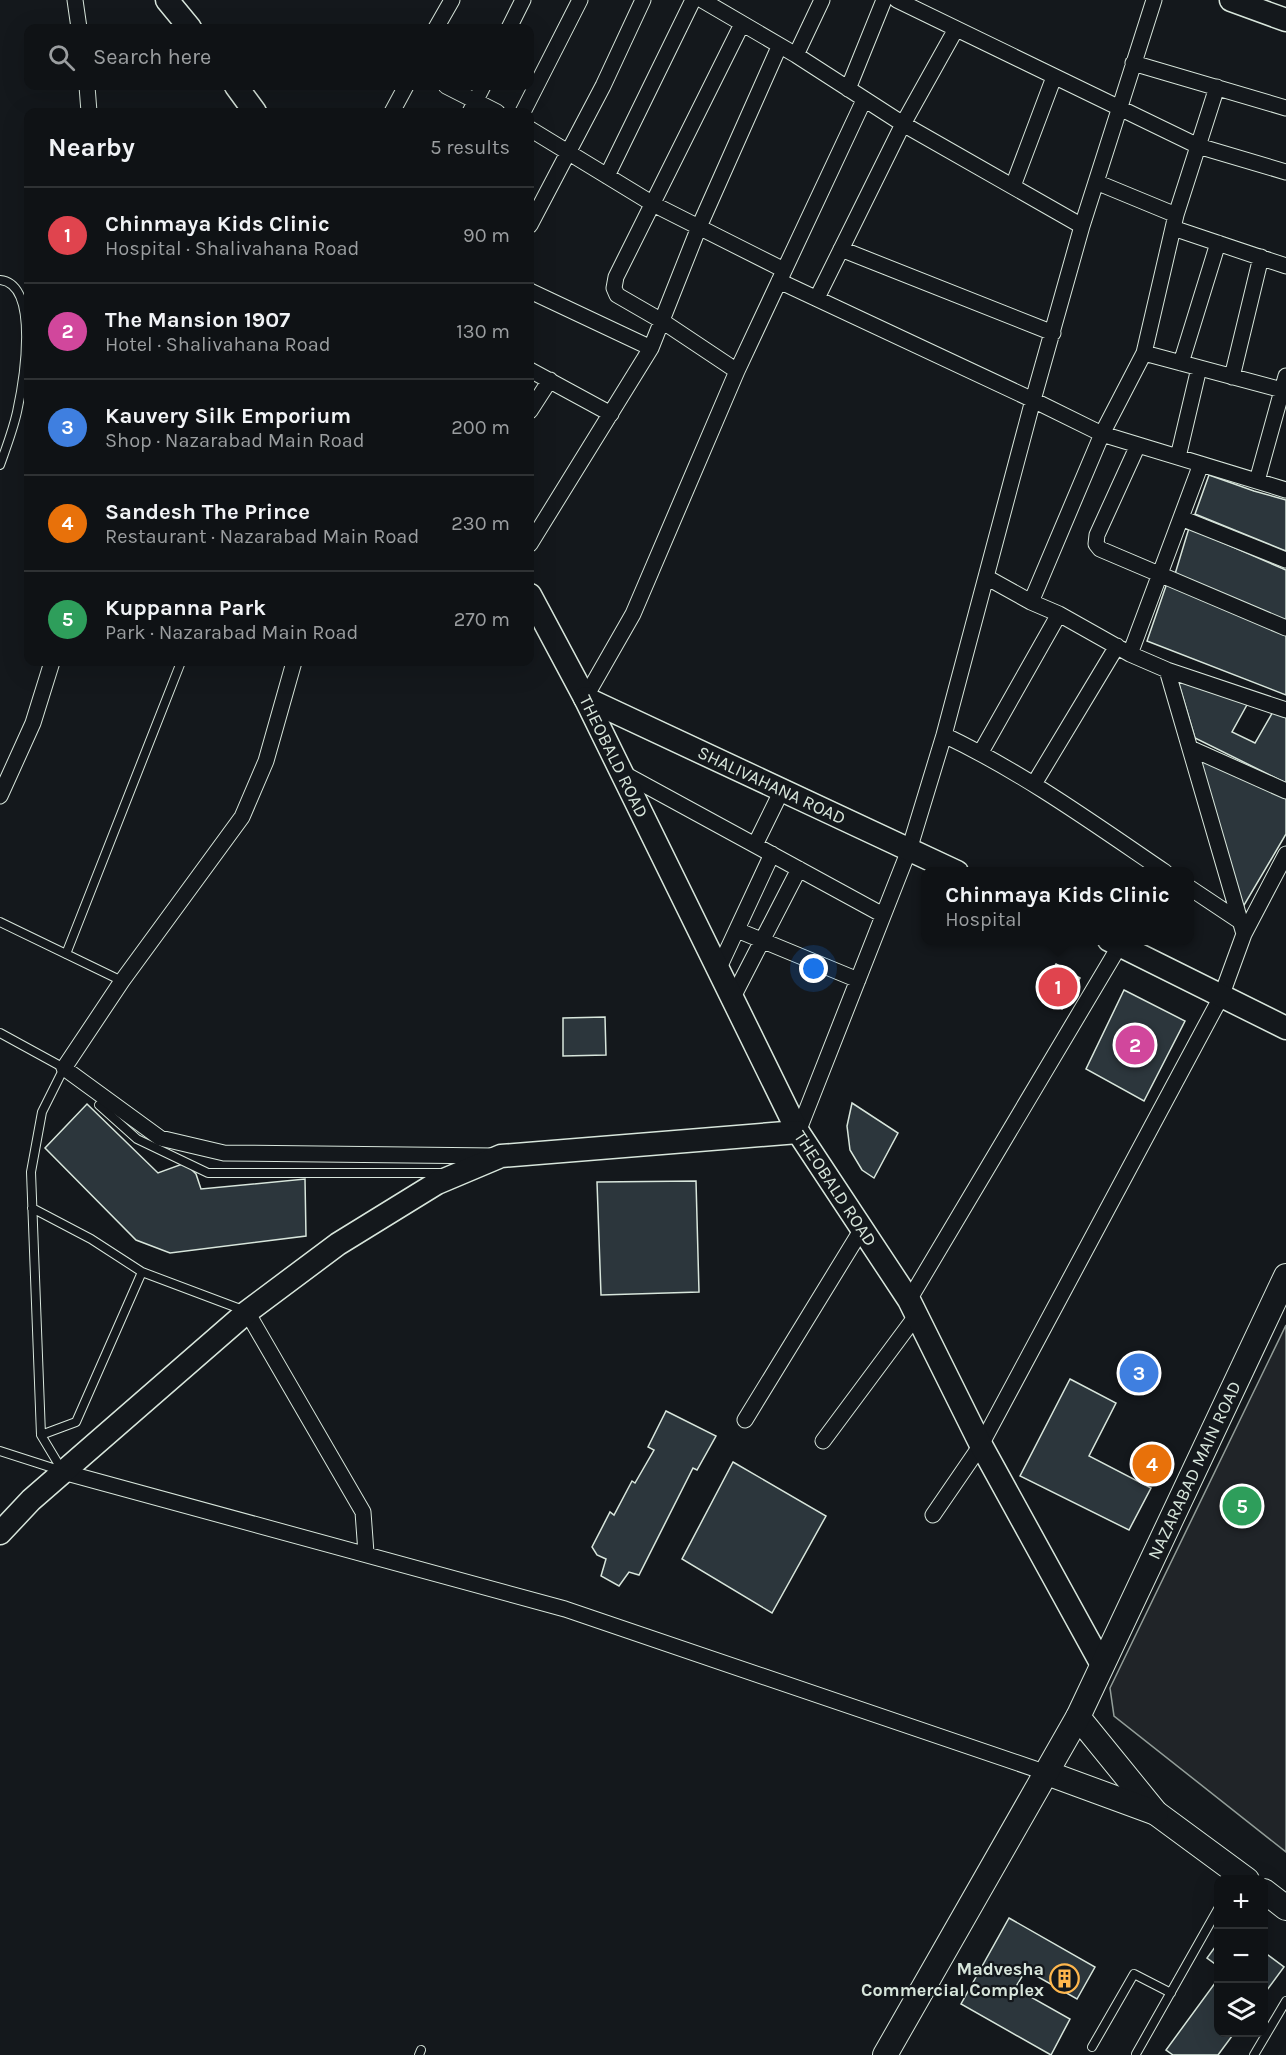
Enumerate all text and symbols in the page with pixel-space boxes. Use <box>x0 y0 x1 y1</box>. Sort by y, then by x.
search box <box>24 24 534 90</box>
icon: search <box>45 41 78 74</box>
text: Search here <box>93 44 211 70</box>
text: Nearby <box>48 132 135 163</box>
text: 5 results <box>430 136 510 159</box>
text: Chinmaya Kids Clinic <box>105 211 330 237</box>
text: 1 <box>64 224 71 247</box>
text: 90 m <box>463 224 510 247</box>
text: Hospital · Shalivahana Road <box>105 237 359 260</box>
text: The Mansion 1907 <box>105 307 290 333</box>
text: 2 <box>61 320 74 343</box>
text: 130 m <box>456 320 510 343</box>
text: Hotel · Shalivahana Road <box>105 333 331 356</box>
text: Kauvery Silk Emporium <box>105 403 351 429</box>
text: 3 <box>61 416 74 439</box>
text: 200 m <box>451 416 510 439</box>
text: Shop · Nazarabad Main Road <box>105 429 365 452</box>
text: Sandesh The Prince <box>105 499 310 525</box>
text: 4 <box>62 512 73 535</box>
text: 230 m <box>451 512 510 535</box>
text: Restaurant · Nazarabad Main Road <box>105 525 419 548</box>
text: Kuppanna Park <box>105 595 266 621</box>
text: 5 <box>62 608 73 631</box>
text: 270 m <box>454 608 510 631</box>
text: Park · Nazarabad Main Road <box>105 621 358 644</box>
street label: THEOBALD ROAD <box>574 692 653 821</box>
street label: SHALIVAHANA ROAD <box>694 741 849 829</box>
popup <box>921 867 1194 945</box>
text: Chinmaya Kids Clinic <box>945 882 1170 908</box>
text: Hospital <box>945 908 1022 931</box>
your location <box>799 954 828 983</box>
pin: 1 <box>1038 964 1078 1010</box>
pin: 2 <box>1116 1022 1154 1068</box>
street label: THEOBALD ROAD <box>789 1127 881 1250</box>
pin: 3 <box>1120 1350 1158 1396</box>
street label: NAZARABAD MAIN ROAD <box>1143 1377 1246 1563</box>
pin: 4 <box>1132 1442 1172 1486</box>
pin: 5 <box>1222 1484 1262 1528</box>
map controls <box>1214 1875 1268 2037</box>
button: + <box>1214 1875 1268 1929</box>
button: − <box>1214 1929 1268 1983</box>
place label: Madvesha Commercial Complex <box>861 1958 1044 2001</box>
building icon: Madvesha Commercial Complex <box>1049 1963 1081 1995</box>
button: layers <box>1214 1983 1268 2037</box>

